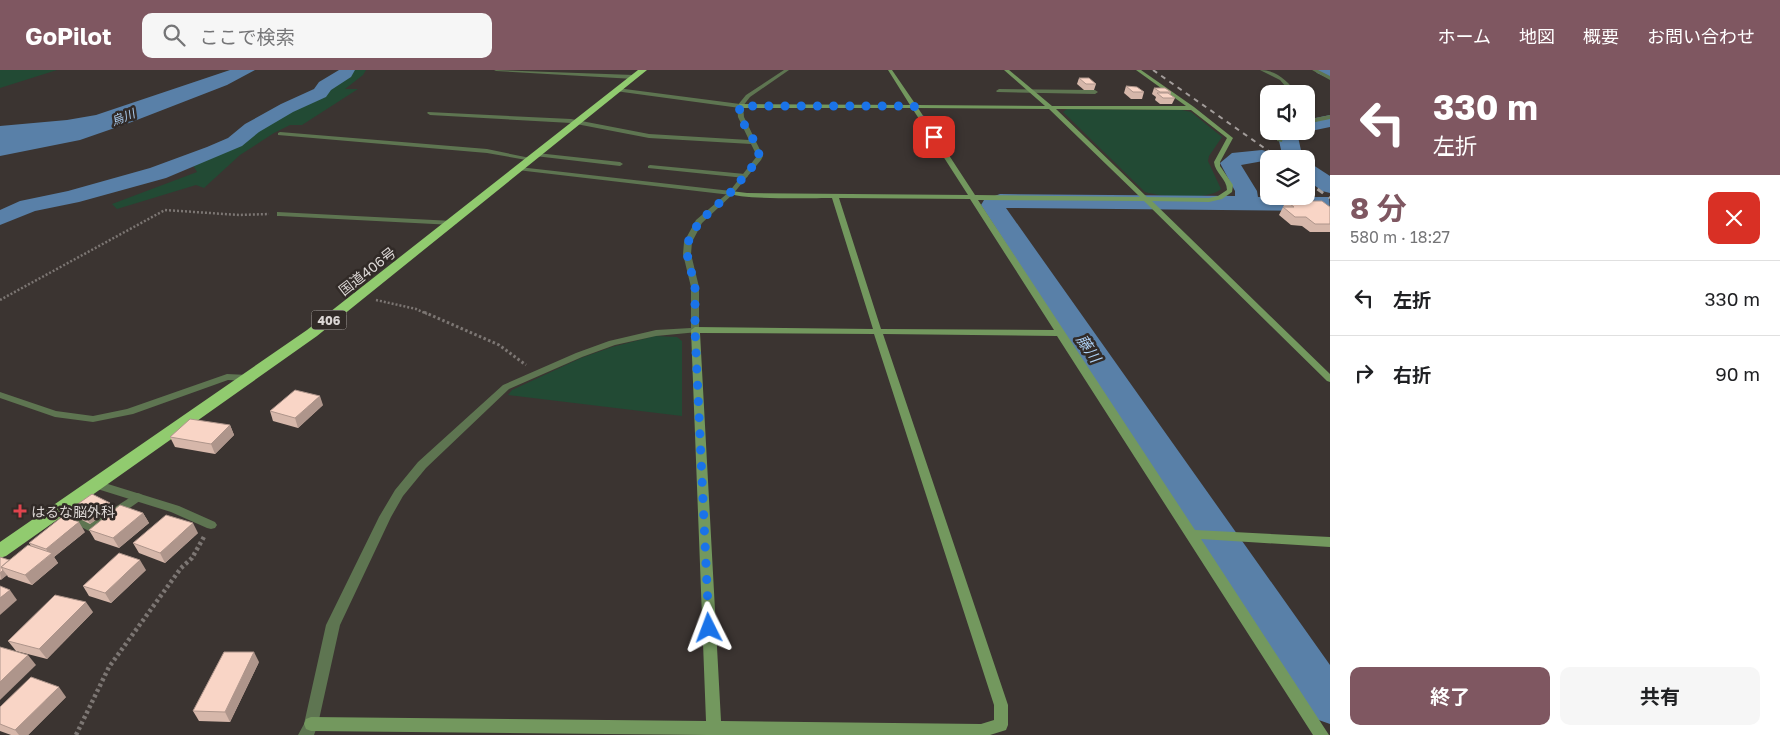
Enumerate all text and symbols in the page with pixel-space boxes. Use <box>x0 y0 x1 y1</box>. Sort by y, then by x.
search box <box>142 13 492 58</box>
text: GoPilot <box>25 21 112 50</box>
icon: search <box>160 21 188 49</box>
text: ここで検索 <box>200 25 295 48</box>
text: ホーム <box>1438 25 1491 47</box>
text: 地図 <box>1519 25 1555 47</box>
text: 概要 <box>1583 25 1619 47</box>
text: お問い合わせ <box>1647 25 1755 47</box>
map controls <box>1260 85 1315 205</box>
button: sound <box>1260 85 1315 140</box>
text: 330 m <box>1433 86 1538 128</box>
icon: left <box>1350 90 1415 155</box>
water label: 烏川 <box>109 105 139 128</box>
pin <box>913 116 955 158</box>
icon: arrive <box>920 123 948 151</box>
text: 左折 <box>1433 132 1477 159</box>
button: layers <box>1260 150 1315 205</box>
text: 8 分 <box>1350 190 1407 226</box>
button: close <box>1708 192 1760 244</box>
text: 580 m · 18:27 <box>1350 227 1450 247</box>
street label: 国道406号 <box>335 243 399 299</box>
icon: left <box>1350 284 1378 312</box>
text: 330 m <box>1704 287 1760 310</box>
text: 左折 <box>1393 288 1431 311</box>
road number: 406 <box>312 310 346 330</box>
water label: 藤川 <box>1073 331 1106 367</box>
icon: right <box>1350 359 1378 387</box>
text: 90 m <box>1715 362 1760 385</box>
text: 右折 <box>1393 363 1431 386</box>
place label: はるな脳外科 <box>31 503 115 520</box>
marker: はるな脳外科 <box>13 504 27 518</box>
position arrow <box>682 601 734 653</box>
button: 終了 <box>1350 667 1550 725</box>
button: 共有 <box>1560 667 1760 725</box>

